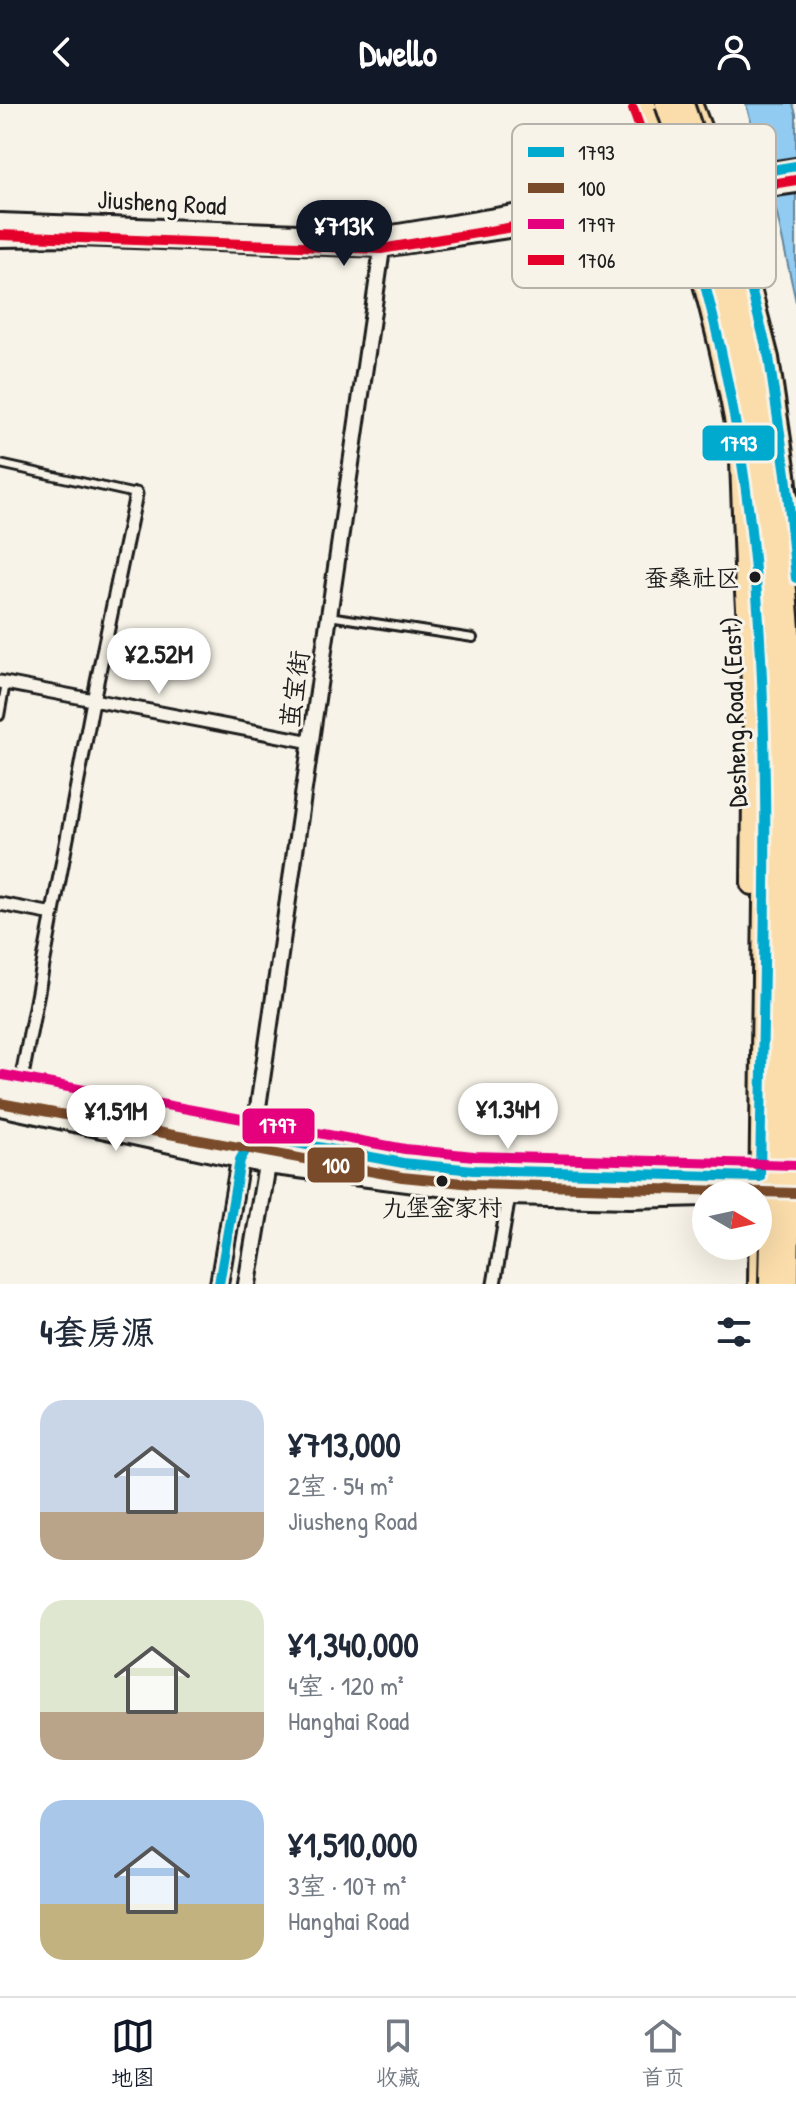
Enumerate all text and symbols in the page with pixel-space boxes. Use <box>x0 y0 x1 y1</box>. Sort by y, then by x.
text: Dwello <box>359 28 437 77</box>
icon: back <box>40 30 84 74</box>
icon: person <box>712 30 756 74</box>
legend <box>512 124 776 288</box>
text: 1793 <box>578 137 615 167</box>
text: 100 <box>578 173 606 203</box>
street label: Jiusheng Road <box>97 181 227 223</box>
pin: ¥713K <box>288 200 400 268</box>
text: ¥713K <box>314 208 374 243</box>
text: 1797 <box>578 209 616 239</box>
text: 1706 <box>578 245 616 275</box>
line badge: 1793 <box>701 424 776 462</box>
text: 1793 <box>721 428 758 458</box>
place label: 蚕桑社区 <box>644 561 740 593</box>
marker: 蚕桑社区 <box>747 569 763 585</box>
street label: Desheng Road (East) <box>713 616 755 808</box>
pin: ¥2.52M <box>94 628 224 696</box>
text: ¥2.52M <box>125 636 193 671</box>
street label: 茧宝街 <box>271 648 317 730</box>
pin: ¥1.34M <box>443 1083 573 1151</box>
pin: ¥1.51M <box>51 1085 181 1153</box>
text: ¥1.34M <box>476 1091 540 1126</box>
text: ¥1.51M <box>85 1093 147 1128</box>
line badge: 1797 <box>241 1107 316 1145</box>
text: 1797 <box>259 1110 297 1140</box>
line badge: 100 <box>306 1146 366 1184</box>
text: 100 <box>322 1150 350 1180</box>
marker: 九堡金家村 <box>434 1173 450 1189</box>
north arrow <box>692 1180 772 1260</box>
map controls <box>692 1180 772 1260</box>
place label: 九堡金家村 <box>382 1191 502 1223</box>
text: 4套房源 <box>40 1309 155 1355</box>
icon: filters <box>712 1310 756 1354</box>
text: ¥713,000 <box>288 1422 401 1468</box>
icon: home <box>104 1432 200 1528</box>
text: 2室 · 54 m² <box>288 1468 394 1503</box>
text: Jiusheng Road <box>288 1503 417 1538</box>
text: ¥1,340,000 <box>288 1622 419 1668</box>
icon: home <box>104 1632 200 1728</box>
text: 4室 · 120 m² <box>288 1668 404 1703</box>
text: Hanghai Road <box>288 1703 409 1738</box>
text: ¥1,510,000 <box>288 1822 418 1868</box>
icon: home <box>104 1832 200 1928</box>
text: 3室 · 107 m² <box>288 1868 406 1903</box>
text: Hanghai Road <box>288 1903 409 1938</box>
tab: 地图 <box>111 2014 155 2092</box>
tab: 收藏 <box>376 2014 420 2092</box>
tab: 首页 <box>641 2014 685 2092</box>

